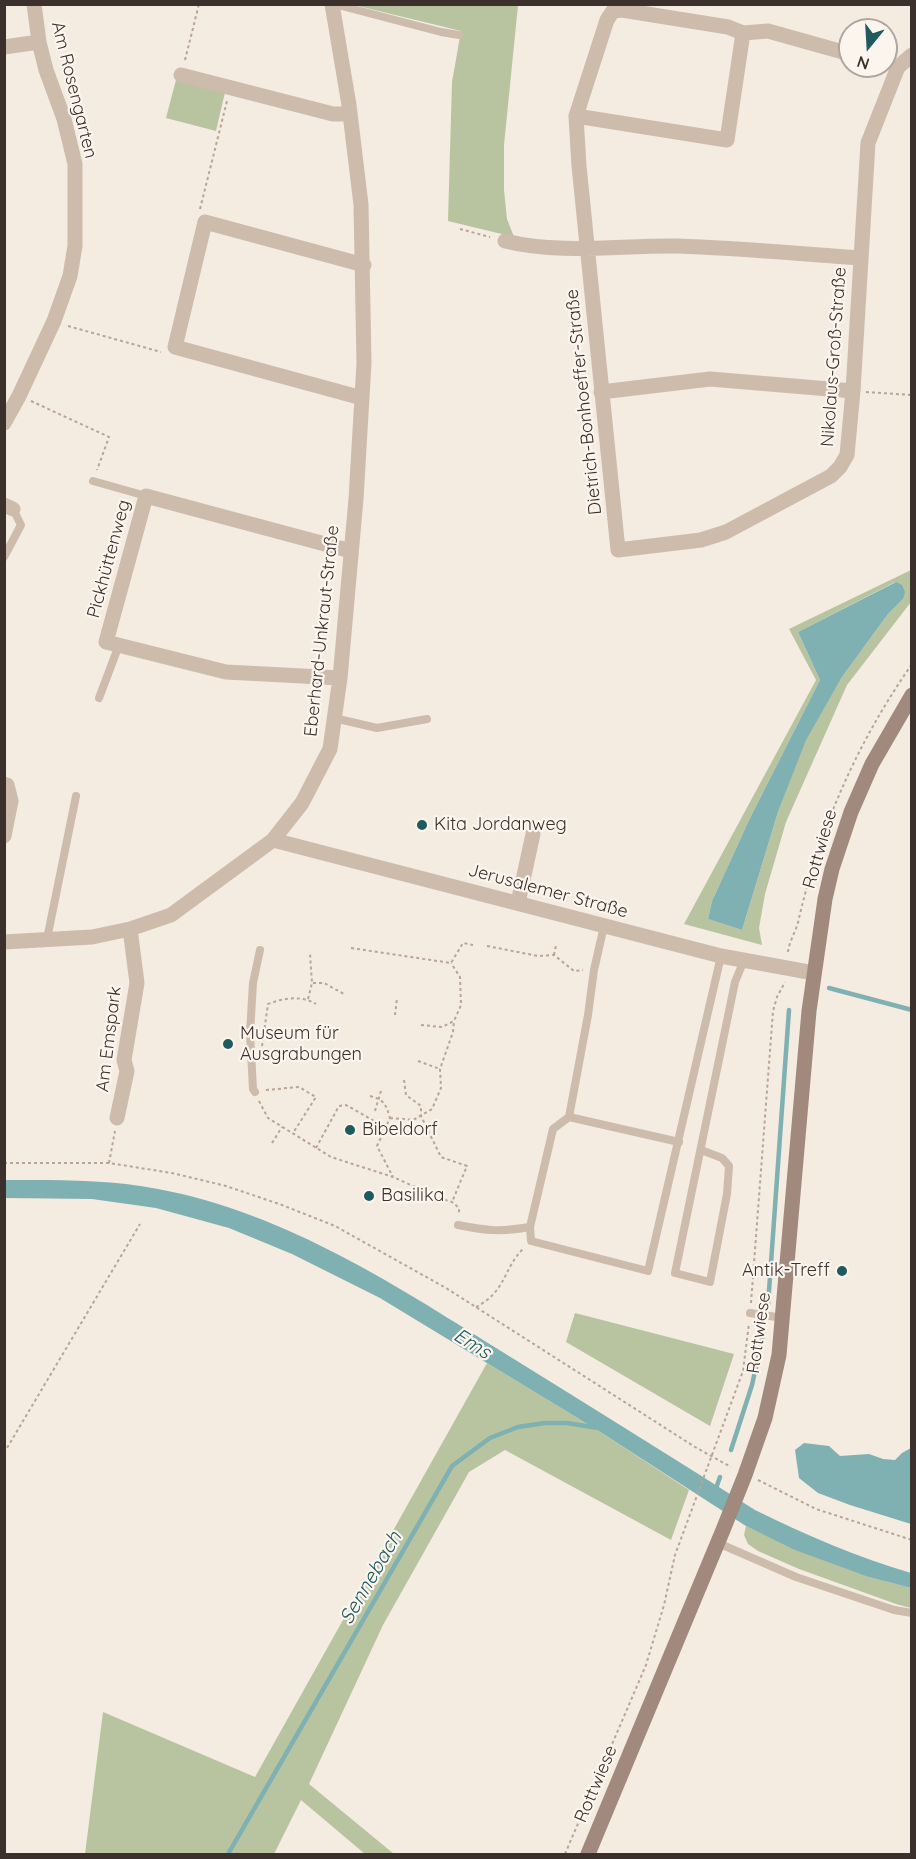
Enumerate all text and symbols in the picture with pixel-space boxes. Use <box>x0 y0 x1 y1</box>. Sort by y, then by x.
north arrow <box>838 18 898 78</box>
street label: Am Rosengarten <box>47 19 101 161</box>
text: N <box>854 52 872 75</box>
street label: Nikolaus-Groß-Straße <box>817 266 851 448</box>
street label: Dietrich-Bonhoeffer-Straße <box>561 288 607 516</box>
street label: Pickhüttenweg <box>83 498 135 620</box>
street label: Eberhard-Unkraut-Straße <box>300 524 344 738</box>
street label: Rottwiese <box>798 807 842 891</box>
place label: Kita Jordanweg <box>434 814 567 836</box>
marker: Kita Jordanweg <box>415 818 429 832</box>
street label: Jerusalemer Straße <box>466 859 630 923</box>
street label: Am Emspark <box>92 985 126 1093</box>
place label: Museum für Ausgrabungen <box>240 1023 362 1066</box>
marker: Museum für Ausgrabungen <box>221 1037 235 1051</box>
place label: Bibeldorf <box>362 1119 438 1141</box>
marker: Bibeldorf <box>343 1123 357 1137</box>
place label: Basilika <box>381 1185 444 1207</box>
marker: Basilika <box>362 1189 376 1203</box>
place label: Antik-Treff <box>742 1260 830 1282</box>
marker: Antik-Treff <box>835 1264 849 1278</box>
street label: Rottwiese <box>743 1291 775 1375</box>
water label: Ems <box>449 1323 495 1365</box>
water label: Sennebach <box>335 1527 407 1629</box>
street label: Rottwiese <box>570 1742 622 1826</box>

